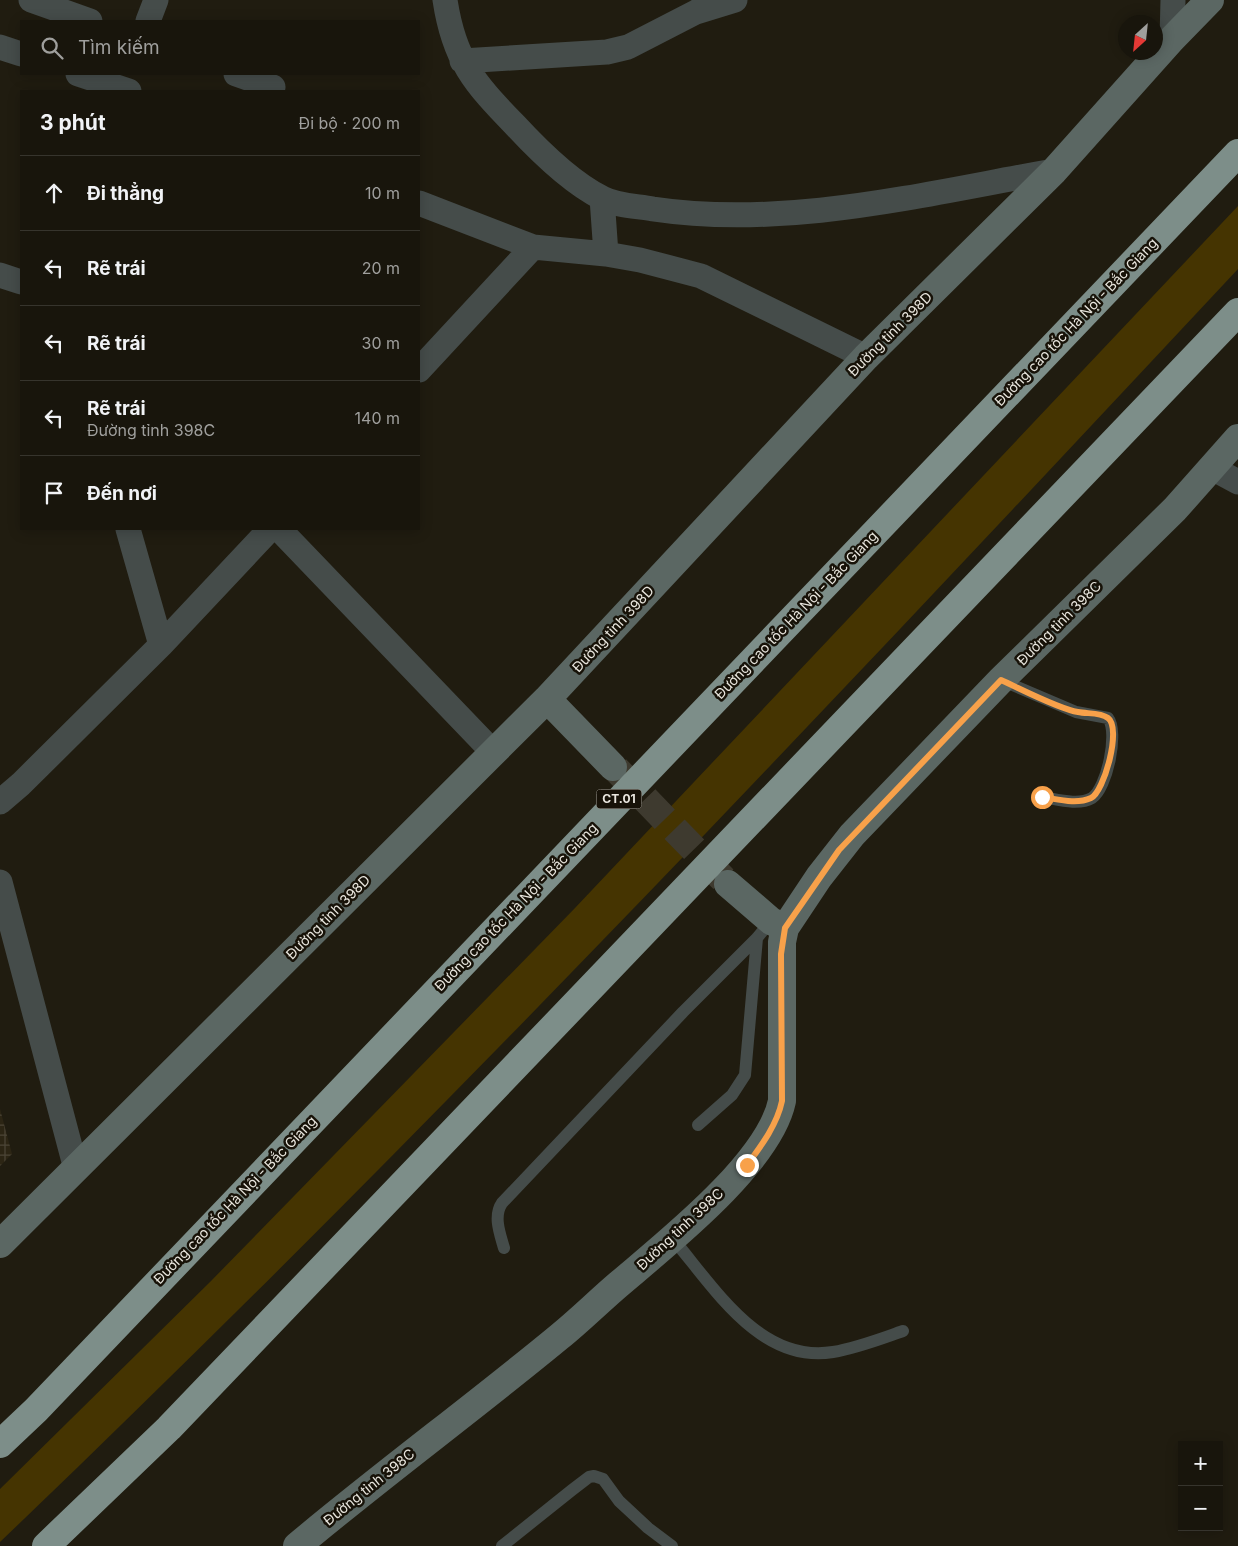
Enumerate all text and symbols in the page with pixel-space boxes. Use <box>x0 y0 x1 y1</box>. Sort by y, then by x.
north arrow <box>1118 15 1163 60</box>
search box <box>20 20 420 75</box>
icon: search <box>38 34 66 62</box>
text: Tìm kiếm <box>78 36 160 59</box>
text: 3 phút <box>40 110 106 135</box>
text: Đi bộ · 200 m <box>299 113 400 133</box>
icon: ahead <box>40 179 68 207</box>
text: Đi thẳng <box>87 182 164 205</box>
text: 10 m <box>365 183 400 203</box>
street label: Đường cao tốc Hà Nội - Bắc Giang <box>991 234 1161 409</box>
icon: left <box>40 254 68 282</box>
text: Rẽ trái <box>87 257 146 280</box>
text: 20 m <box>362 258 400 278</box>
street label: Đường tỉnh 398D <box>844 288 935 379</box>
icon: left <box>40 329 68 357</box>
text: Rẽ trái <box>87 332 146 355</box>
text: 30 m <box>362 333 400 353</box>
text: Rẽ trái <box>87 397 146 420</box>
icon: left <box>40 404 68 432</box>
text: 140 m <box>355 408 400 428</box>
text: Đường tỉnh 398C <box>87 420 215 440</box>
icon: arrive <box>40 479 68 507</box>
text: Đến nơi <box>87 482 157 505</box>
street label: Đường cao tốc Hà Nội - Bắc Giang <box>711 527 881 702</box>
street label: Đường tỉnh 398C <box>1013 577 1104 668</box>
street label: Đường tỉnh 398D <box>568 582 657 675</box>
route start <box>1031 786 1054 809</box>
road number: CT.01 <box>596 790 642 809</box>
street label: Đường cao tốc Hà Nội - Bắc Giang <box>431 819 601 994</box>
street label: Đường tỉnh 398D <box>282 871 373 962</box>
street label: Đường cao tốc Hà Nội - Bắc Giang <box>150 1112 320 1287</box>
route end <box>736 1154 759 1177</box>
street label: Đường tỉnh 398C <box>633 1184 726 1273</box>
map controls <box>1178 1441 1223 1531</box>
button: + <box>1178 1441 1223 1486</box>
street label: Đường tỉnh 398C <box>320 1445 418 1528</box>
button: − <box>1178 1486 1223 1531</box>

